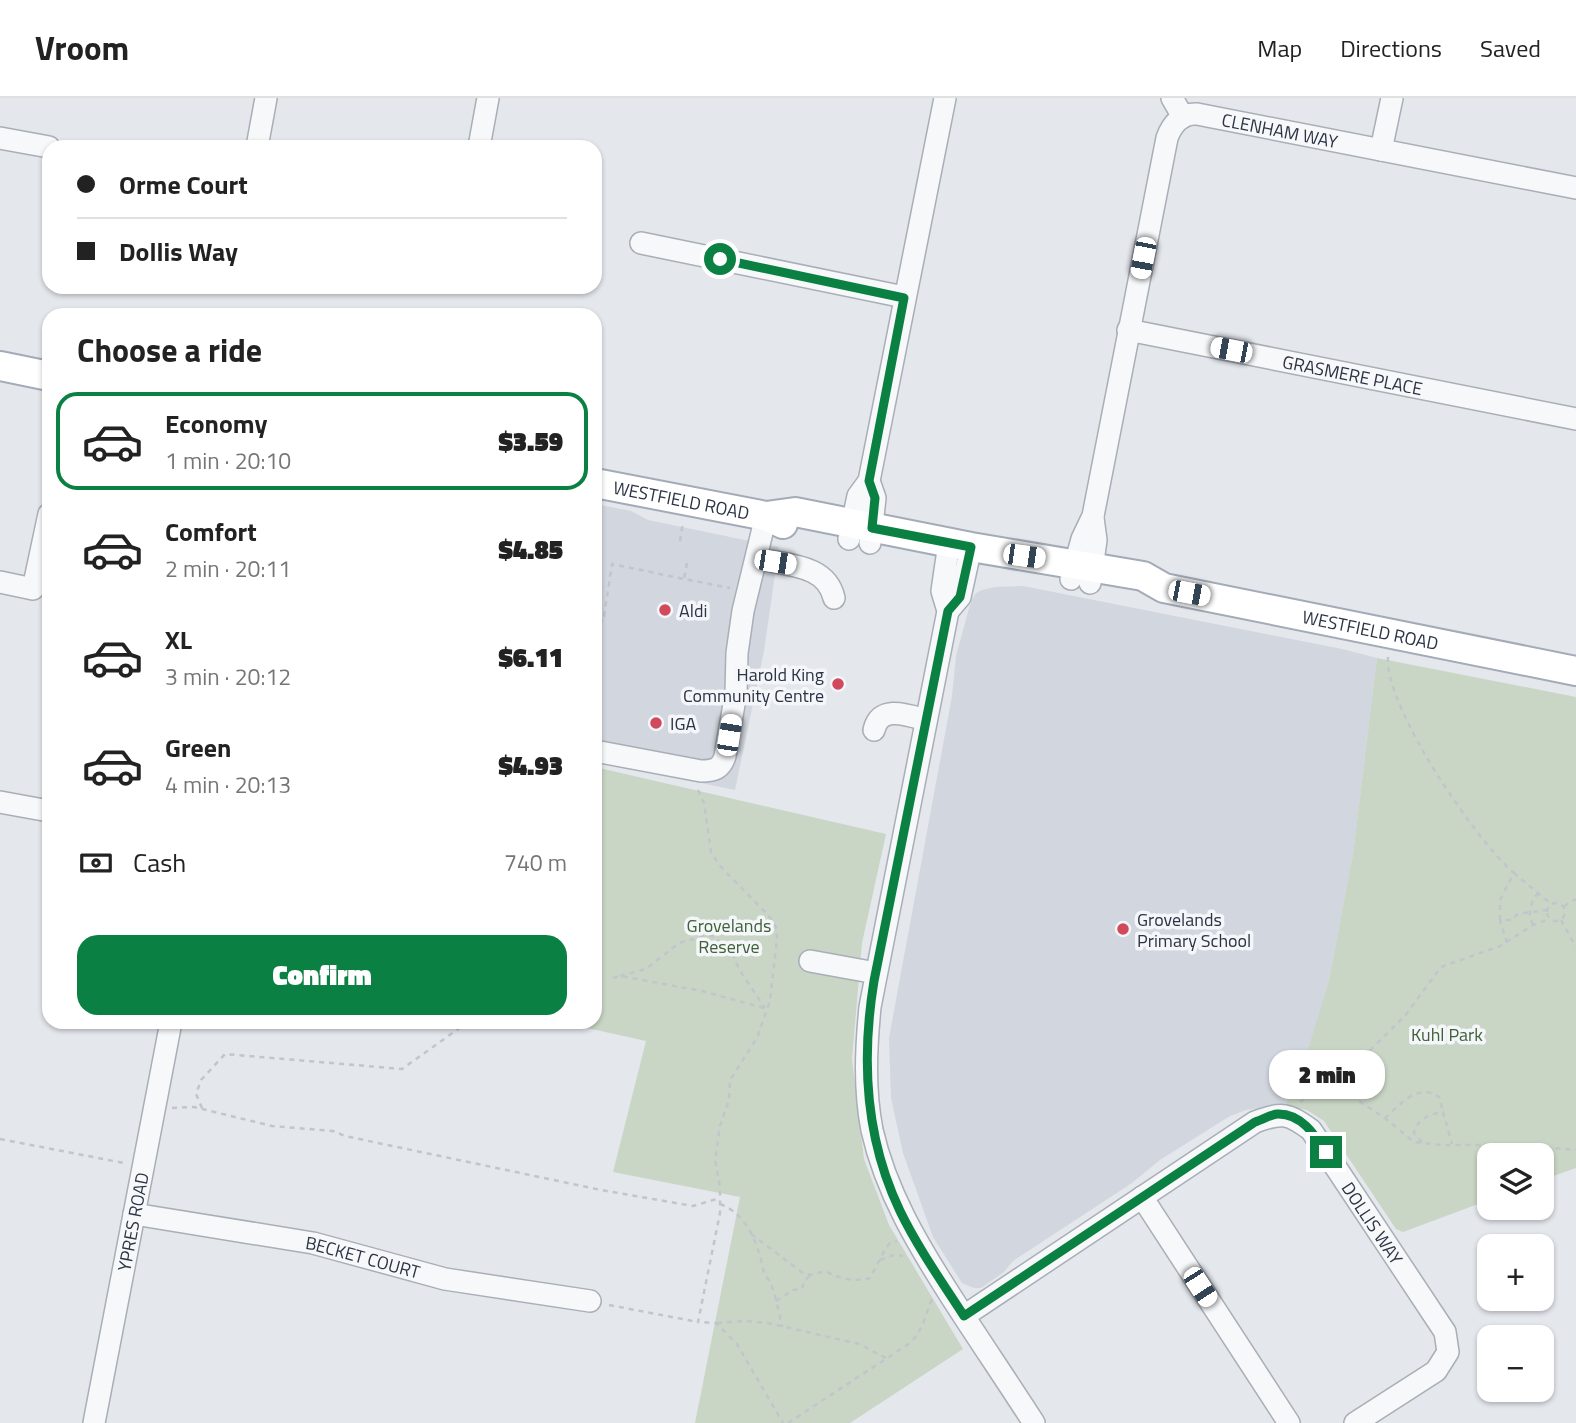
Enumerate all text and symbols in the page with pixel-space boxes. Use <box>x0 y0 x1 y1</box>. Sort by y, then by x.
text: Vroom <box>35 23 129 73</box>
text: Map <box>1257 30 1302 66</box>
text: Directions <box>1340 30 1442 66</box>
text: Saved <box>1480 30 1541 66</box>
street label: CLENHAM WAY <box>1220 106 1341 155</box>
text: Orme Court <box>119 165 248 204</box>
text: Dollis Way <box>119 232 238 271</box>
car <box>1129 235 1158 281</box>
route start <box>704 243 736 275</box>
text: Choose a ride <box>77 326 262 374</box>
car <box>1209 336 1254 364</box>
street label: GRASMERE PLACE <box>1280 348 1425 402</box>
text: Economy <box>165 404 267 443</box>
icon: car <box>81 410 144 473</box>
text: $3.59 <box>498 422 563 461</box>
text: 1 min · 20:10 <box>165 443 291 478</box>
street label: WESTFIELD ROAD <box>611 473 752 526</box>
text: Comfort <box>165 512 257 551</box>
icon: car <box>81 518 144 581</box>
text: $4.85 <box>498 530 563 569</box>
car <box>1002 543 1047 569</box>
car <box>753 548 798 576</box>
text: 2 min · 20:11 <box>165 551 291 586</box>
car <box>1167 579 1212 607</box>
place label: Aldi <box>679 597 707 624</box>
marker: Aldi <box>657 602 673 618</box>
street label: WESTFIELD ROAD <box>1300 603 1441 656</box>
text: XL <box>165 620 192 659</box>
icon: car <box>81 626 144 689</box>
text: $6.11 <box>498 638 563 677</box>
text: 3 min · 20:12 <box>165 659 291 694</box>
place label: Harold King Community Centre <box>683 661 824 709</box>
marker: Harold King Community Centre <box>830 676 846 692</box>
place label: IGA <box>670 710 697 737</box>
car <box>716 713 743 757</box>
marker: IGA <box>648 715 664 731</box>
text: Green <box>165 728 231 767</box>
icon: car <box>81 734 144 797</box>
text: $4.93 <box>498 746 563 785</box>
text: 4 min · 20:13 <box>165 767 291 802</box>
text: Cash <box>133 843 186 882</box>
icon: cash <box>77 844 115 882</box>
text: 740 m <box>504 845 567 880</box>
place label: Grovelands Primary School <box>1137 906 1251 954</box>
park label: Grovelands Reserve <box>687 912 771 960</box>
marker: Grovelands Primary School <box>1115 921 1131 937</box>
button: Confirm <box>77 935 567 1015</box>
park label: Kuhl Park <box>1411 1021 1483 1048</box>
callout: 2 min <box>1268 1051 1384 1100</box>
text: 2 min <box>1298 1057 1356 1092</box>
route end <box>1310 1136 1342 1168</box>
map controls <box>1477 1143 1554 1402</box>
button: layers <box>1477 1143 1554 1220</box>
street label: YPRES ROAD <box>110 1170 155 1273</box>
street label: DOLLIS WAY <box>1335 1176 1410 1270</box>
street label: BECKET COURT <box>304 1229 424 1285</box>
button: + <box>1477 1234 1554 1311</box>
car <box>1180 1264 1221 1310</box>
button: − <box>1477 1325 1554 1402</box>

